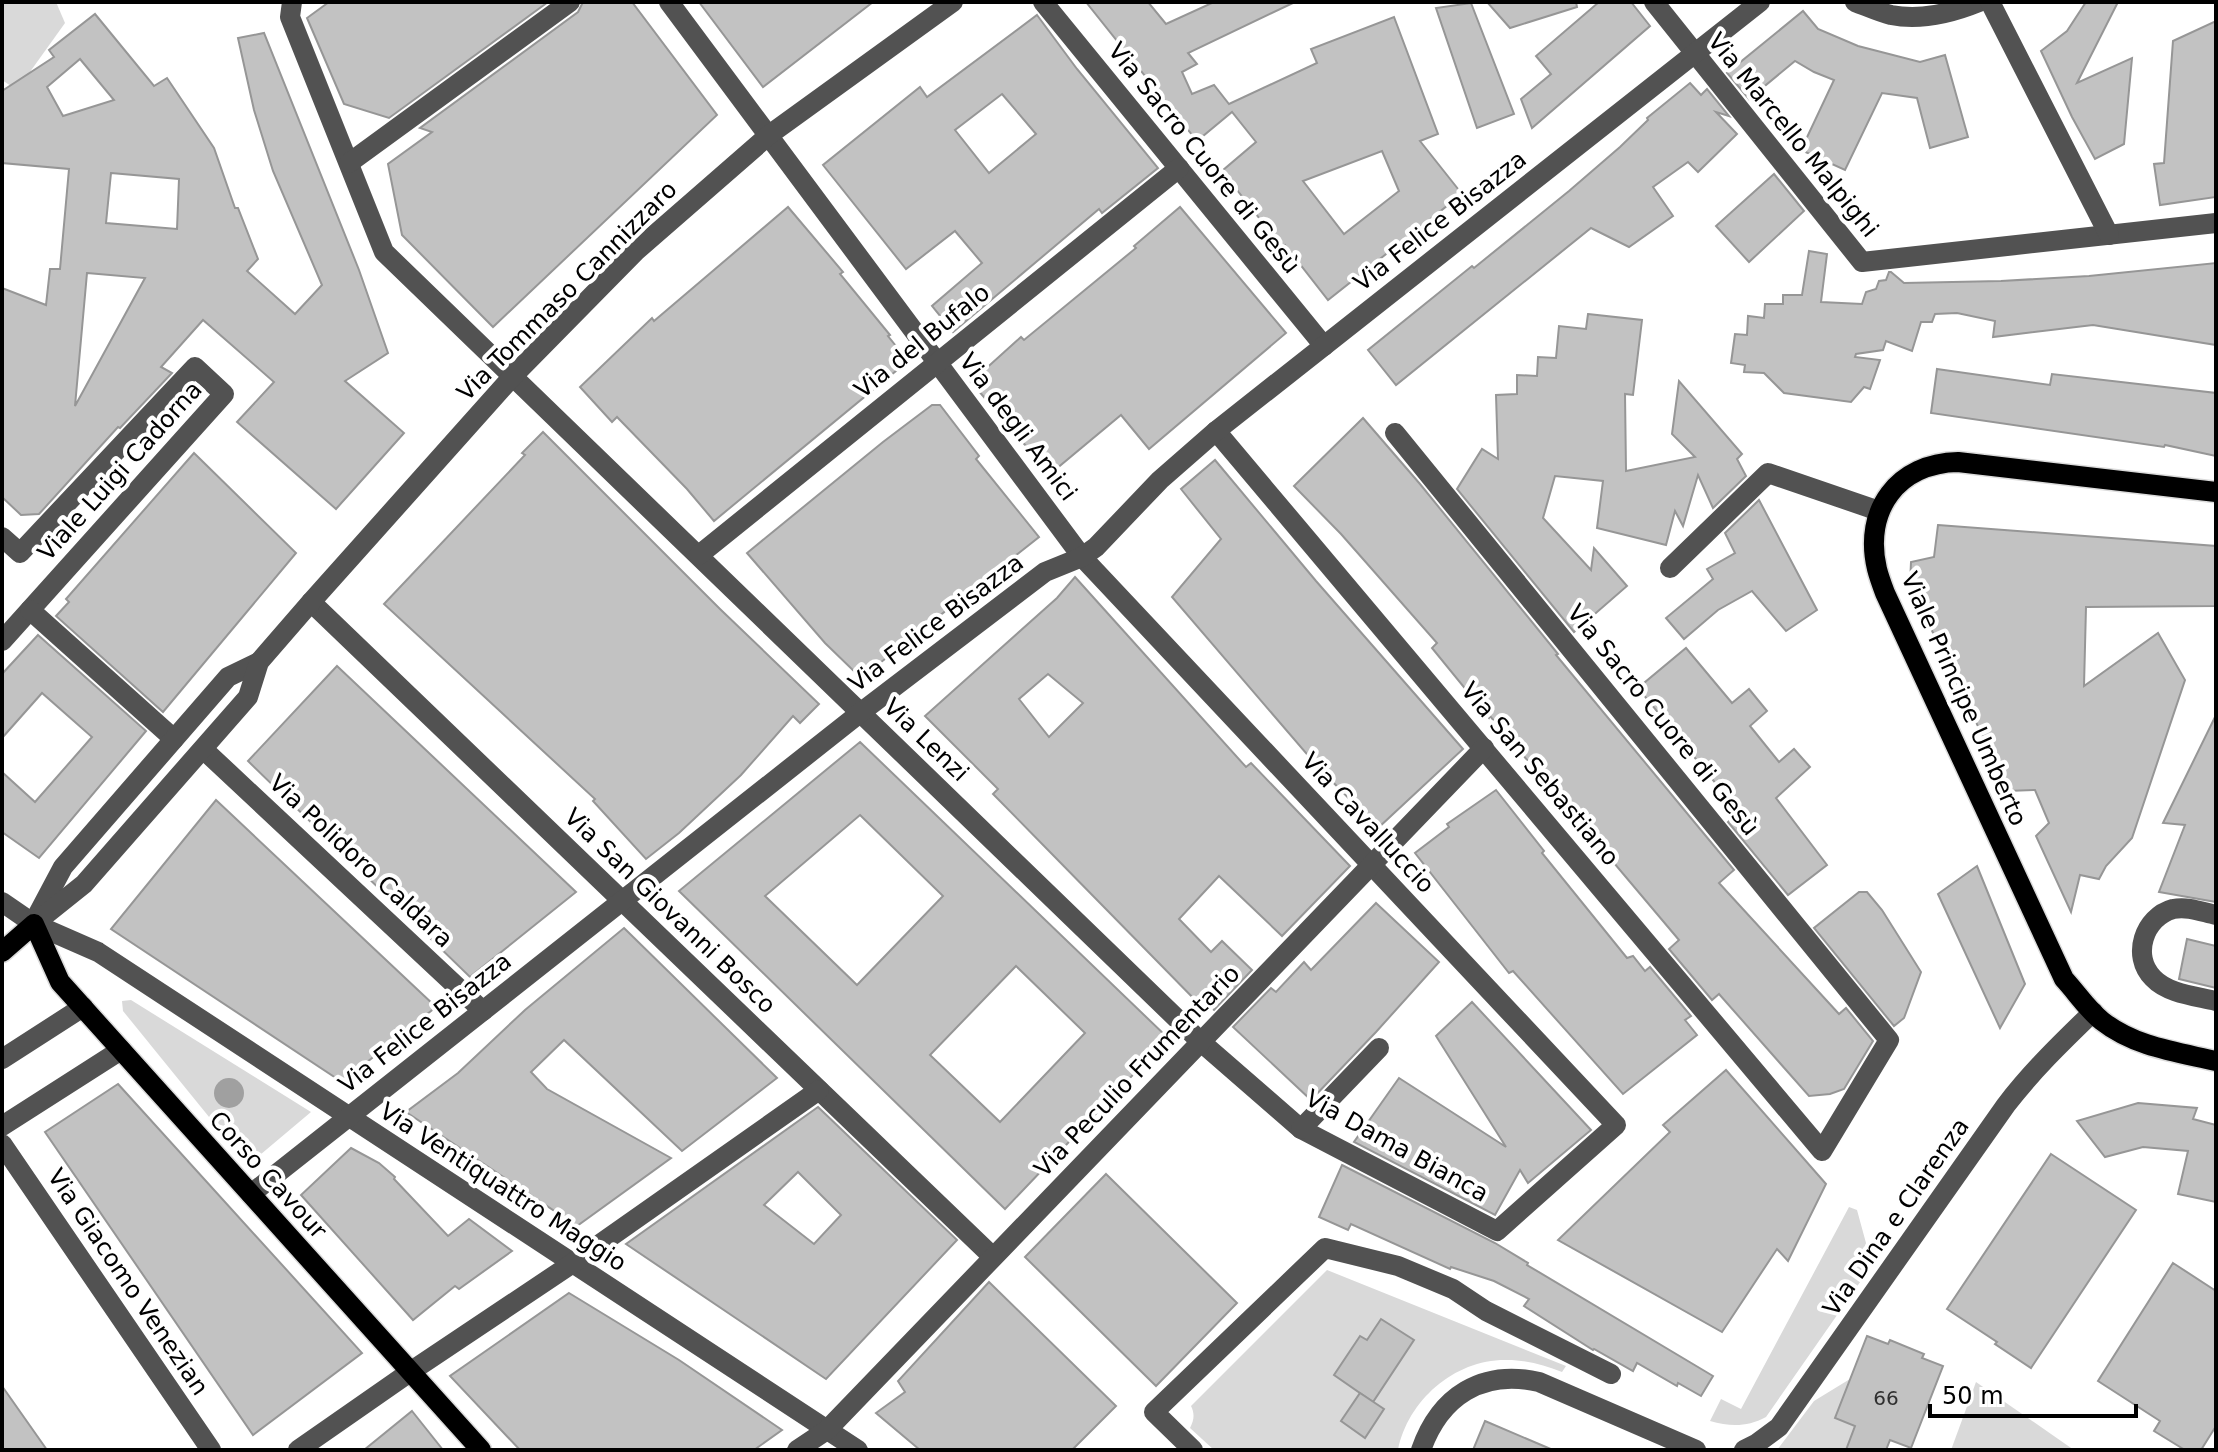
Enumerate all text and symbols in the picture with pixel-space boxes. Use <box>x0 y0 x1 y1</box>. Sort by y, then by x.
street label: Via Marcello Malpighi <box>1702 27 1884 243</box>
street label: Via Sacro Cuore di Gesù <box>1102 37 1306 279</box>
street label: Via Felice Bisazza <box>1348 145 1532 297</box>
street label: Via Tommaso Cannizzaro <box>451 175 683 407</box>
street label: Via del Bufalo <box>849 278 995 404</box>
street label: Via degli Amici <box>953 348 1083 506</box>
street label: Viale Luigi Cadorna <box>32 376 208 566</box>
street label: Via Felice Bisazza <box>843 548 1029 698</box>
street label: Viale Principe Umberto <box>1895 568 2033 830</box>
street label: Via Sacro Cuore di Gesù <box>1561 599 1765 841</box>
street label: Via San Sebastiano <box>1455 677 1625 871</box>
street label: Via Lenzi <box>878 693 974 787</box>
street label: Via Cavalluccio <box>1296 747 1440 899</box>
street label: Via Polidoro Caldara <box>263 769 459 953</box>
street label: Via San Giovanni Bosco <box>559 803 781 1019</box>
street label: Via Felice Bisazza <box>333 947 517 1099</box>
street label: Via Peculio Frumentario <box>1029 959 1245 1183</box>
street label: Via Dama Bianca <box>1301 1084 1493 1208</box>
street label: Via Ventiquattro Maggio <box>374 1097 632 1277</box>
street label: Corso Cavour <box>204 1106 333 1244</box>
street label: Via Dina e Clarenza <box>1817 1113 1975 1321</box>
street label: Via Giacomo Venezian <box>42 1164 214 1400</box>
scale bar <box>1930 1368 2136 1418</box>
text: 50 m <box>1942 1382 2004 1410</box>
house number: 66 <box>1873 1386 1899 1410</box>

